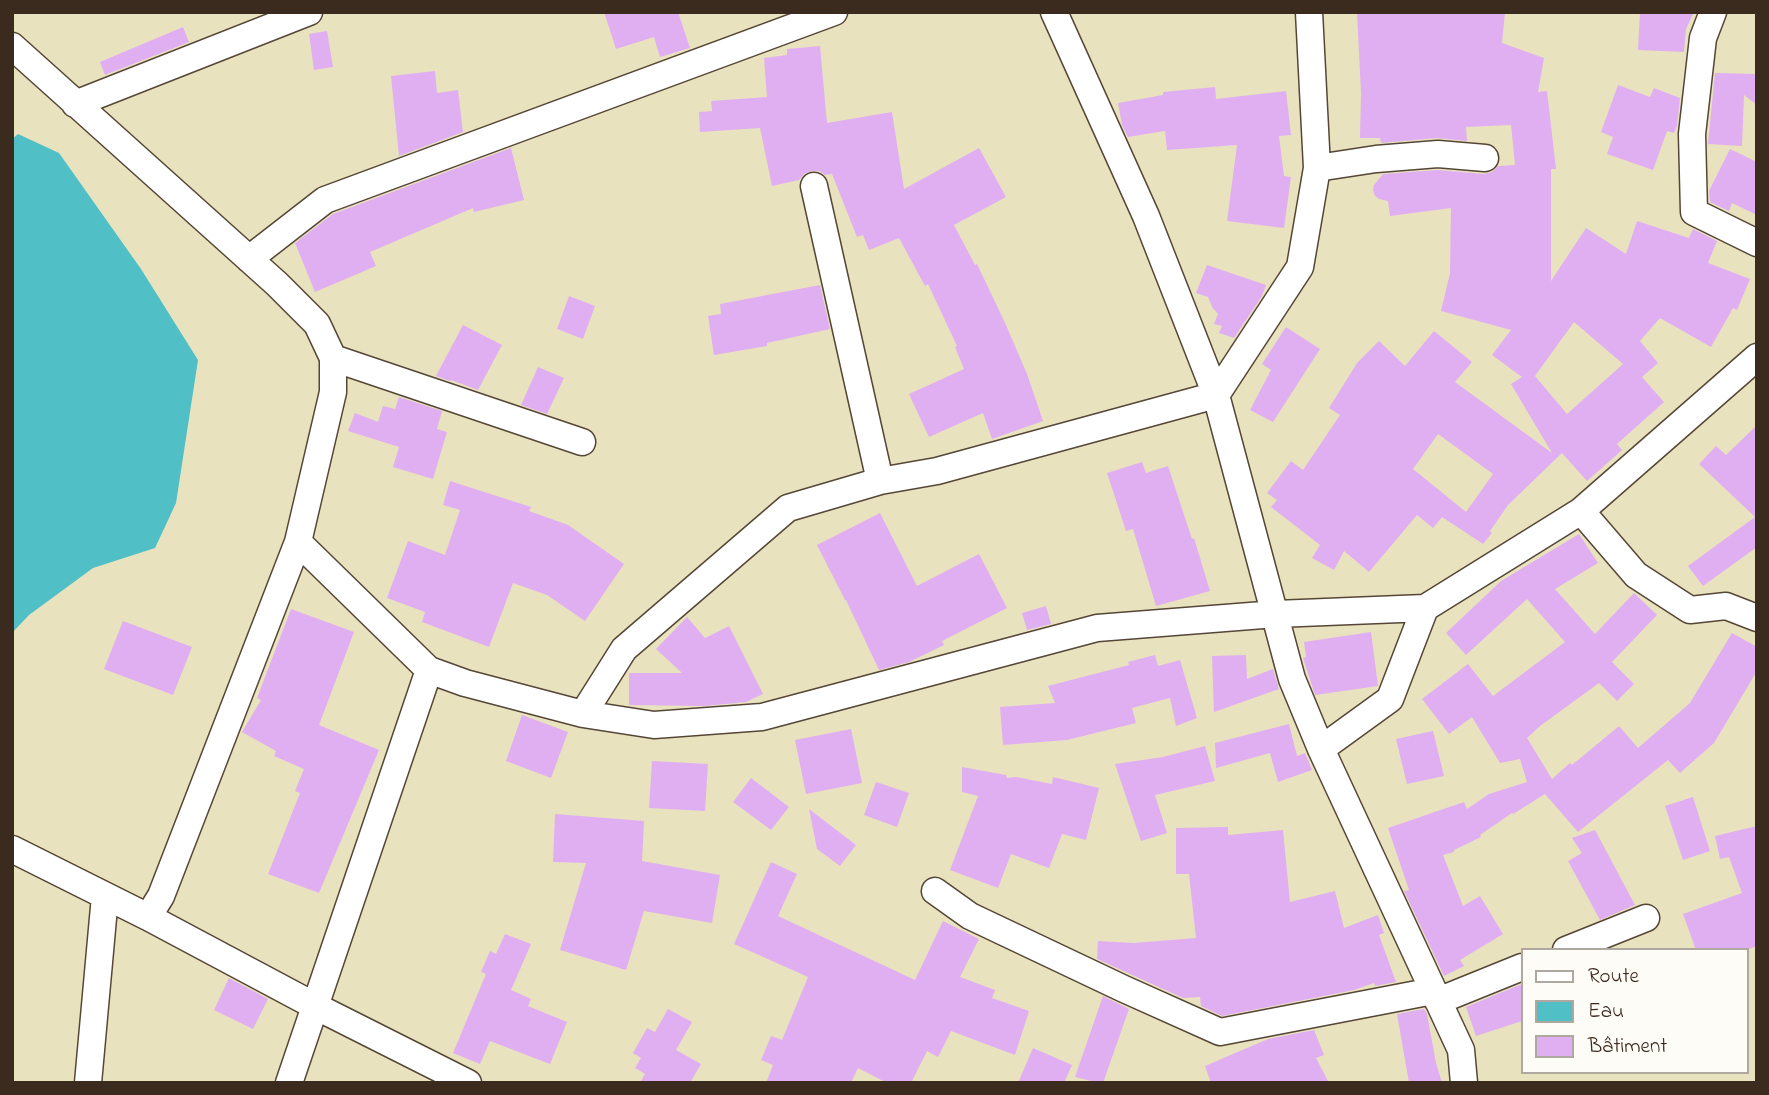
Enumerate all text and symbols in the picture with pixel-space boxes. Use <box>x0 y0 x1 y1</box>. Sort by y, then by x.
legend <box>1520 948 1748 1074</box>
text: Route <box>1588 962 1639 992</box>
text: Eau <box>1588 997 1624 1027</box>
text: Bâtiment <box>1588 1032 1667 1062</box>

